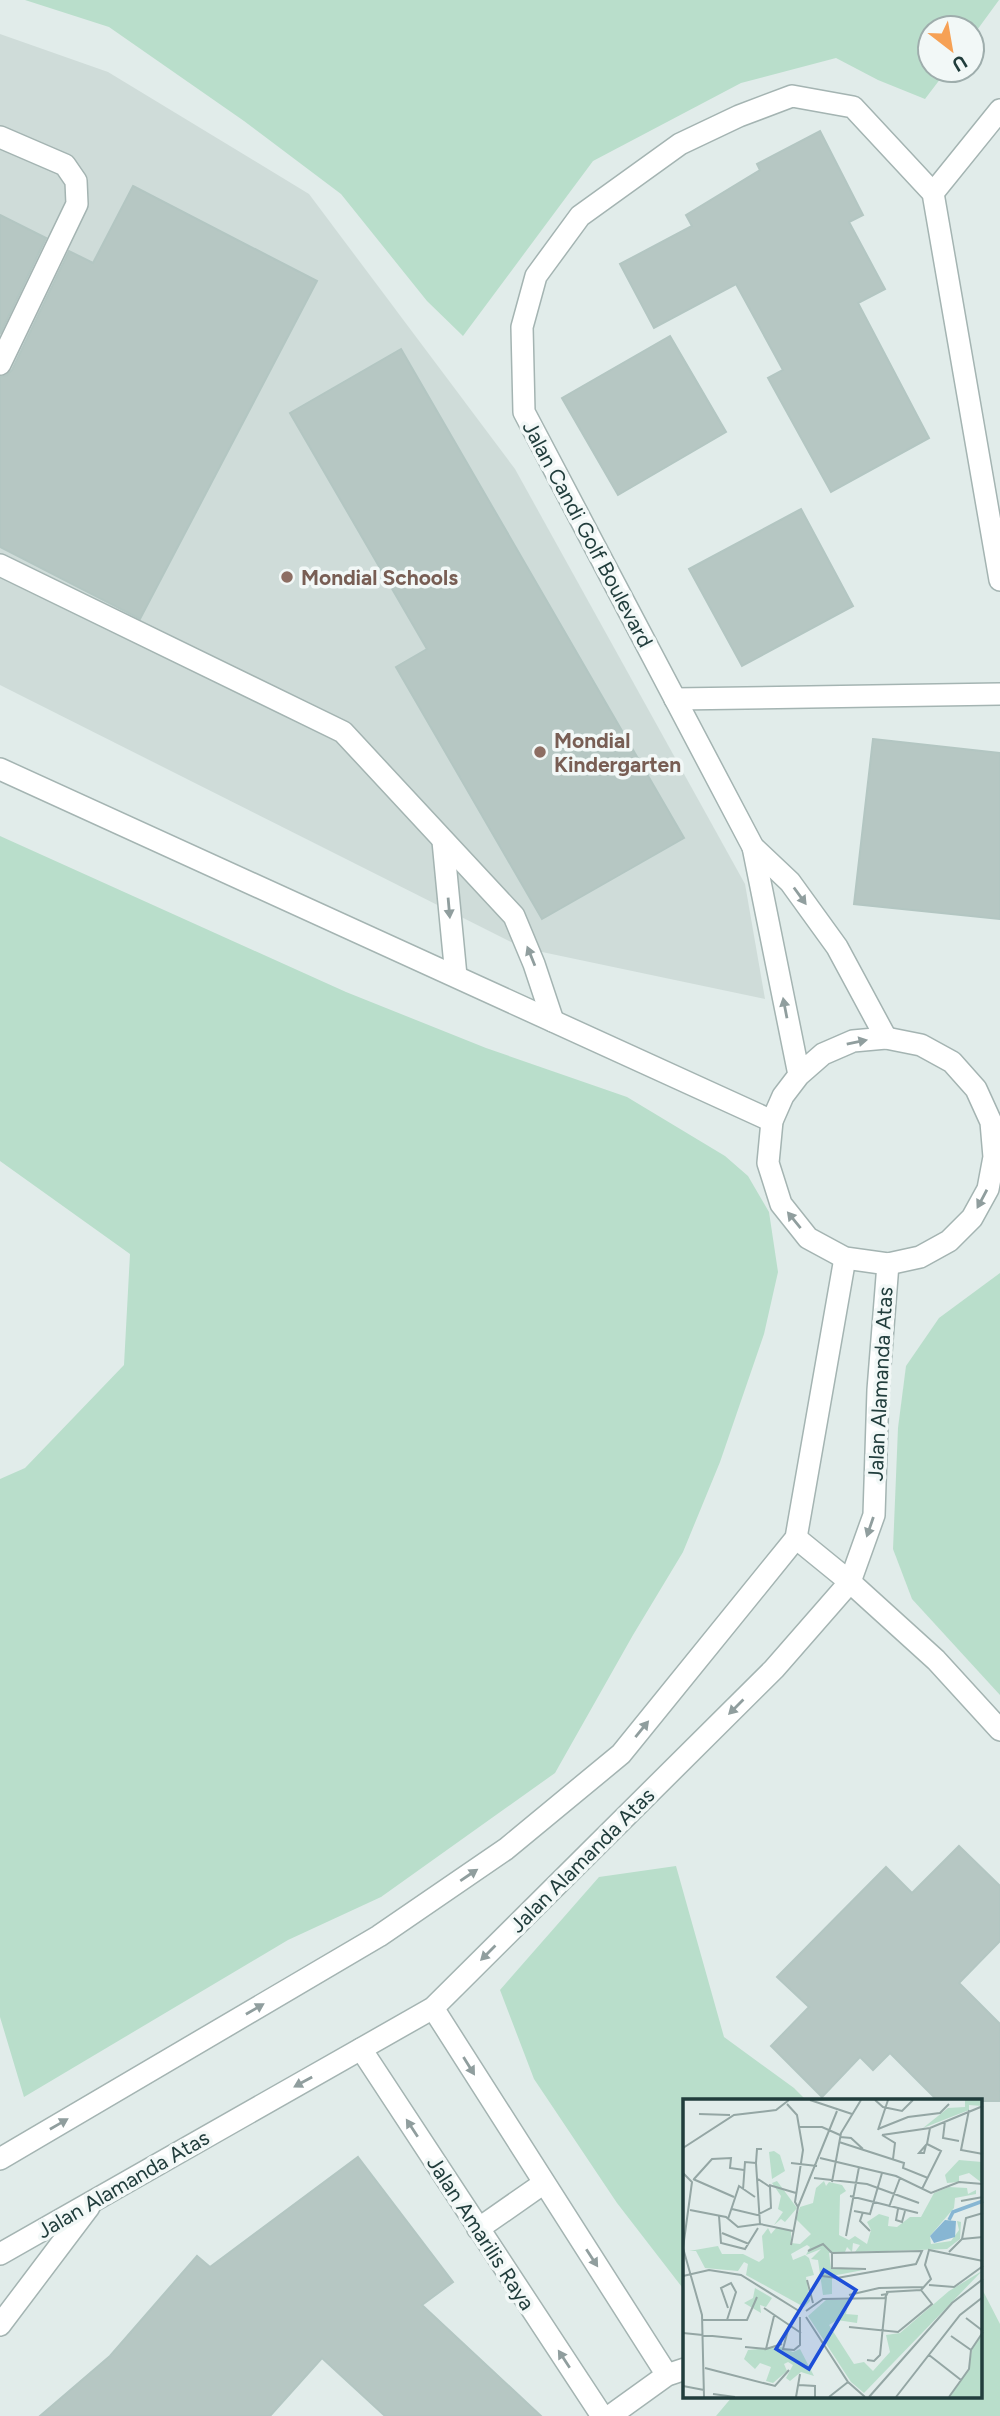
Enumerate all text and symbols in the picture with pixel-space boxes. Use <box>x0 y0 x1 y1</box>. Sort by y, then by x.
north arrow <box>916 14 986 84</box>
text: U <box>948 50 971 76</box>
street label: Jalan Candi Golf Boulevard <box>518 417 658 651</box>
place label: Mondial Schools <box>301 565 458 590</box>
marker: Mondial Schools <box>279 569 295 585</box>
place label: Mondial Kindergarten <box>554 728 681 777</box>
marker: Mondial Kindergarten <box>532 744 548 760</box>
one-way arrow <box>793 887 807 905</box>
one-way arrow <box>444 897 455 919</box>
one-way arrow <box>525 946 536 967</box>
one-way arrow <box>780 997 791 1019</box>
one-way arrow <box>846 1037 868 1048</box>
one-way arrow <box>976 1189 988 1209</box>
one-way arrow <box>787 1212 802 1229</box>
street label: Jalan Alamanda Atas <box>862 1286 898 1482</box>
one-way arrow <box>864 1516 875 1537</box>
one-way arrow <box>728 1698 745 1715</box>
one-way arrow <box>634 1720 649 1738</box>
street label: Jalan Alamanda Atas <box>504 1782 660 1938</box>
one-way arrow <box>459 1869 478 1882</box>
one-way arrow <box>480 1945 497 1961</box>
one-way arrow <box>246 2003 265 2015</box>
one-way arrow <box>463 2056 476 2075</box>
one-way arrow <box>293 2076 312 2088</box>
inset map <box>683 2099 982 2398</box>
one-way arrow <box>49 2118 68 2130</box>
one-way arrow <box>406 2118 419 2138</box>
street label: Jalan Alamanda Atas <box>33 2125 213 2243</box>
street label: Jalan Amarilis Raya <box>422 2151 540 2315</box>
one-way arrow <box>585 2248 598 2267</box>
one-way arrow <box>557 2350 571 2368</box>

